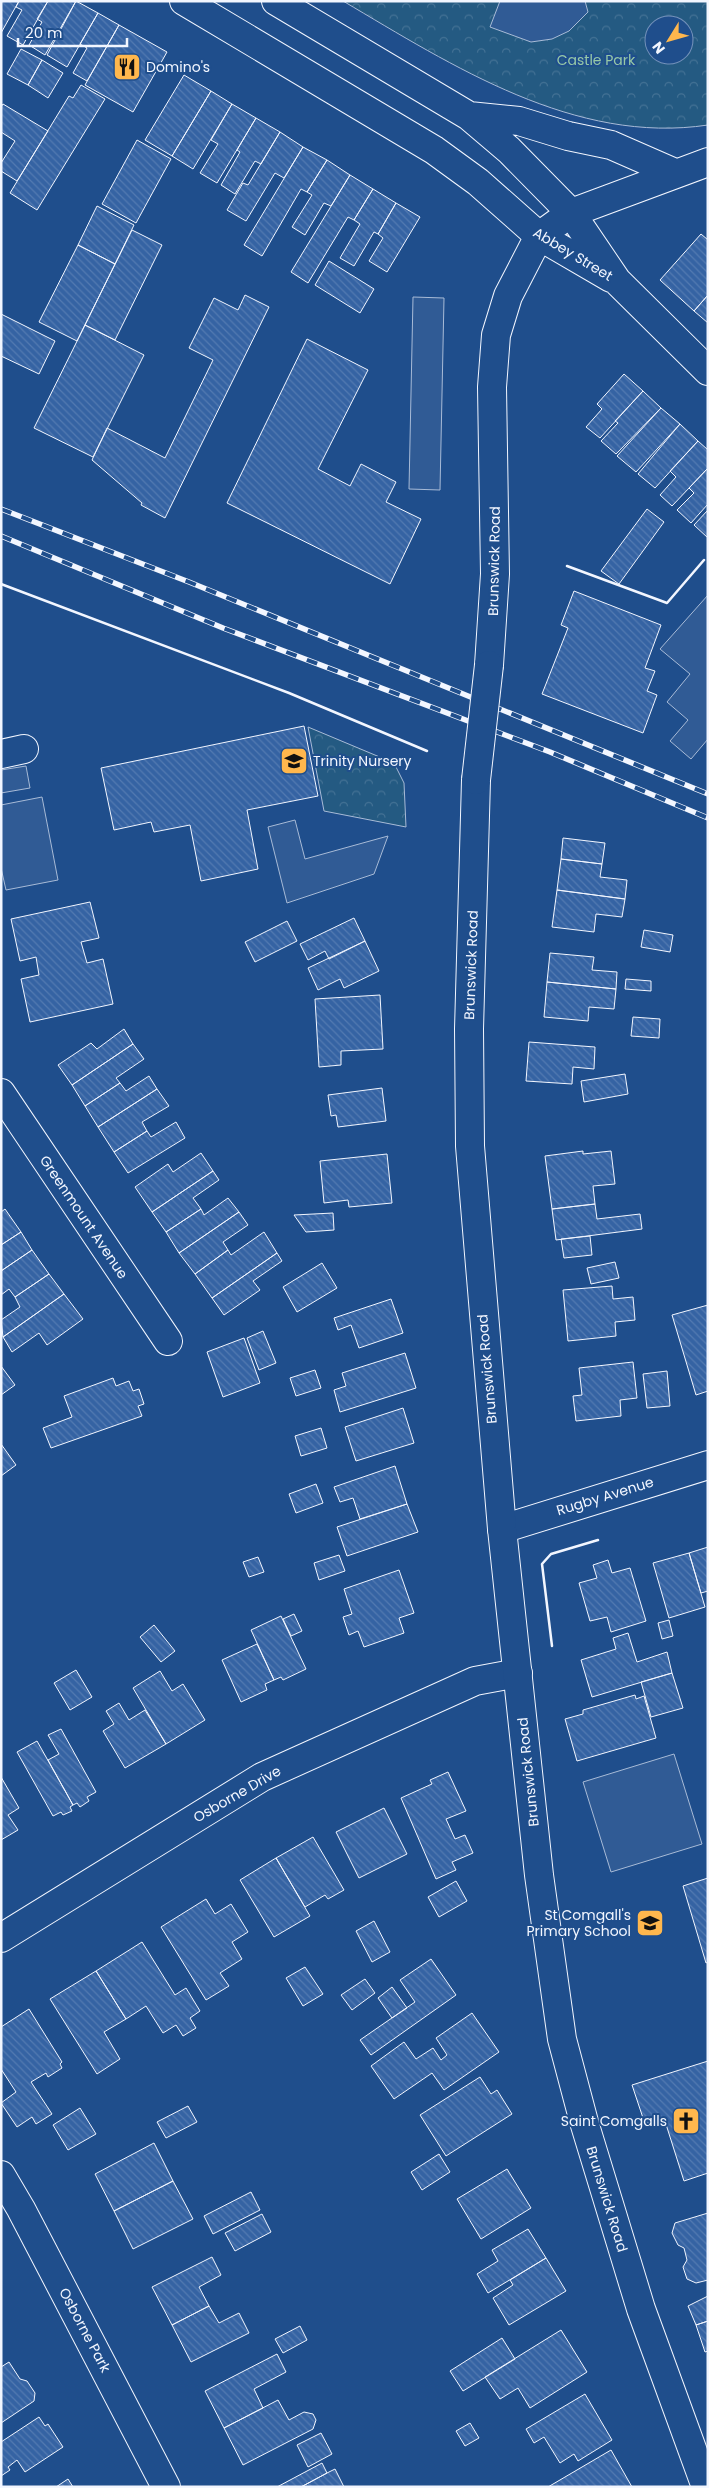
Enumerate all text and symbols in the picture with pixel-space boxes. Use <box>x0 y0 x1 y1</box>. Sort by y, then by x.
scale bar <box>18 15 126 47</box>
north arrow <box>644 15 694 65</box>
text: 20 m <box>25 22 63 43</box>
text: N <box>647 38 670 58</box>
park label: Castle Park <box>557 50 636 70</box>
restaurant icon: Domino's <box>112 52 142 82</box>
place label: Domino's <box>146 57 210 77</box>
street label: Abbey Street <box>529 222 617 286</box>
street label: Brunswick Road <box>483 506 505 616</box>
school or university icon: Trinity Nursery <box>279 746 309 776</box>
place label: Trinity Nursery <box>313 751 412 771</box>
street label: Brunswick Road <box>459 910 483 1020</box>
street label: Greenmount Avenue <box>35 1151 133 1283</box>
street label: Brunswick Road <box>472 1313 502 1425</box>
street label: Rugby Avenue <box>554 1472 656 1520</box>
street label: Brunswick Road <box>512 1716 544 1828</box>
street label: Osborne Drive <box>189 1761 285 1827</box>
place label: St Comgall's Primary School <box>526 1905 631 1941</box>
school or university icon: St Comgall's Primary School <box>635 1908 665 1938</box>
church icon: Saint Comgalls <box>671 2106 701 2136</box>
place label: Saint Comgalls <box>561 2111 667 2131</box>
street label: Brunswick Road <box>581 2144 633 2254</box>
street label: Osborne Park <box>54 2284 116 2377</box>

